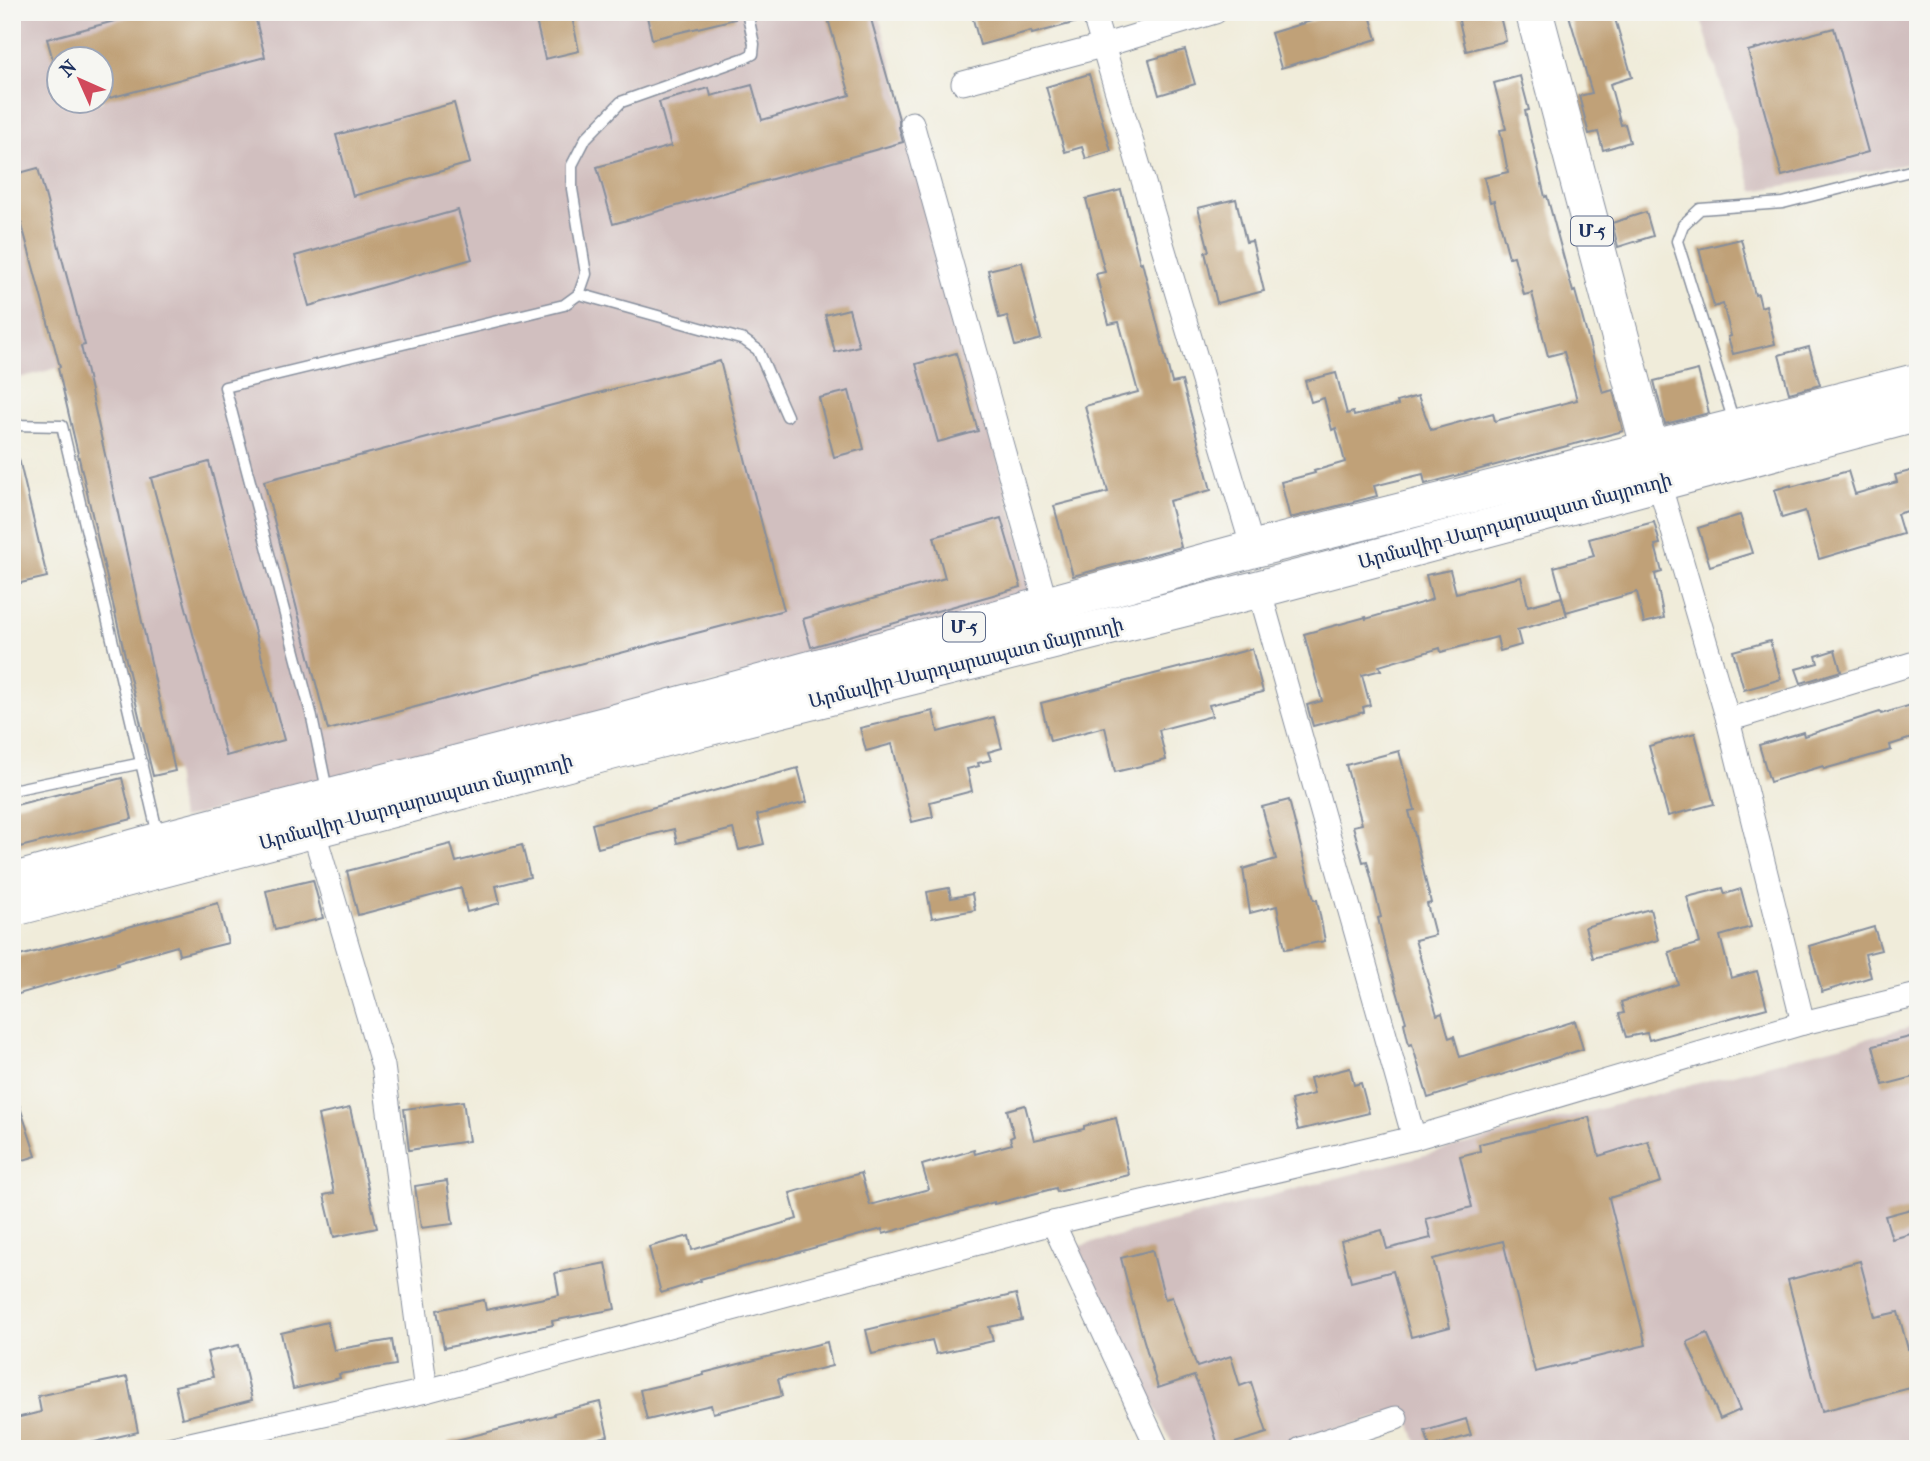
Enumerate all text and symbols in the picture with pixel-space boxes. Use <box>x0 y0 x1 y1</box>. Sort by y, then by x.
north arrow <box>46 46 116 116</box>
text: N <box>56 55 82 82</box>
road number: Մ-5 <box>1571 216 1613 246</box>
street label: Արմավիր-Սարդարապատ մայրուղի <box>1356 468 1674 574</box>
road number: Մ-5 <box>943 612 985 642</box>
street label: Արմավիր-Սարդարապատ մայրուղի <box>806 613 1126 713</box>
street label: Արմավիր-Սարդարապատ մայրուղի <box>257 749 575 855</box>

